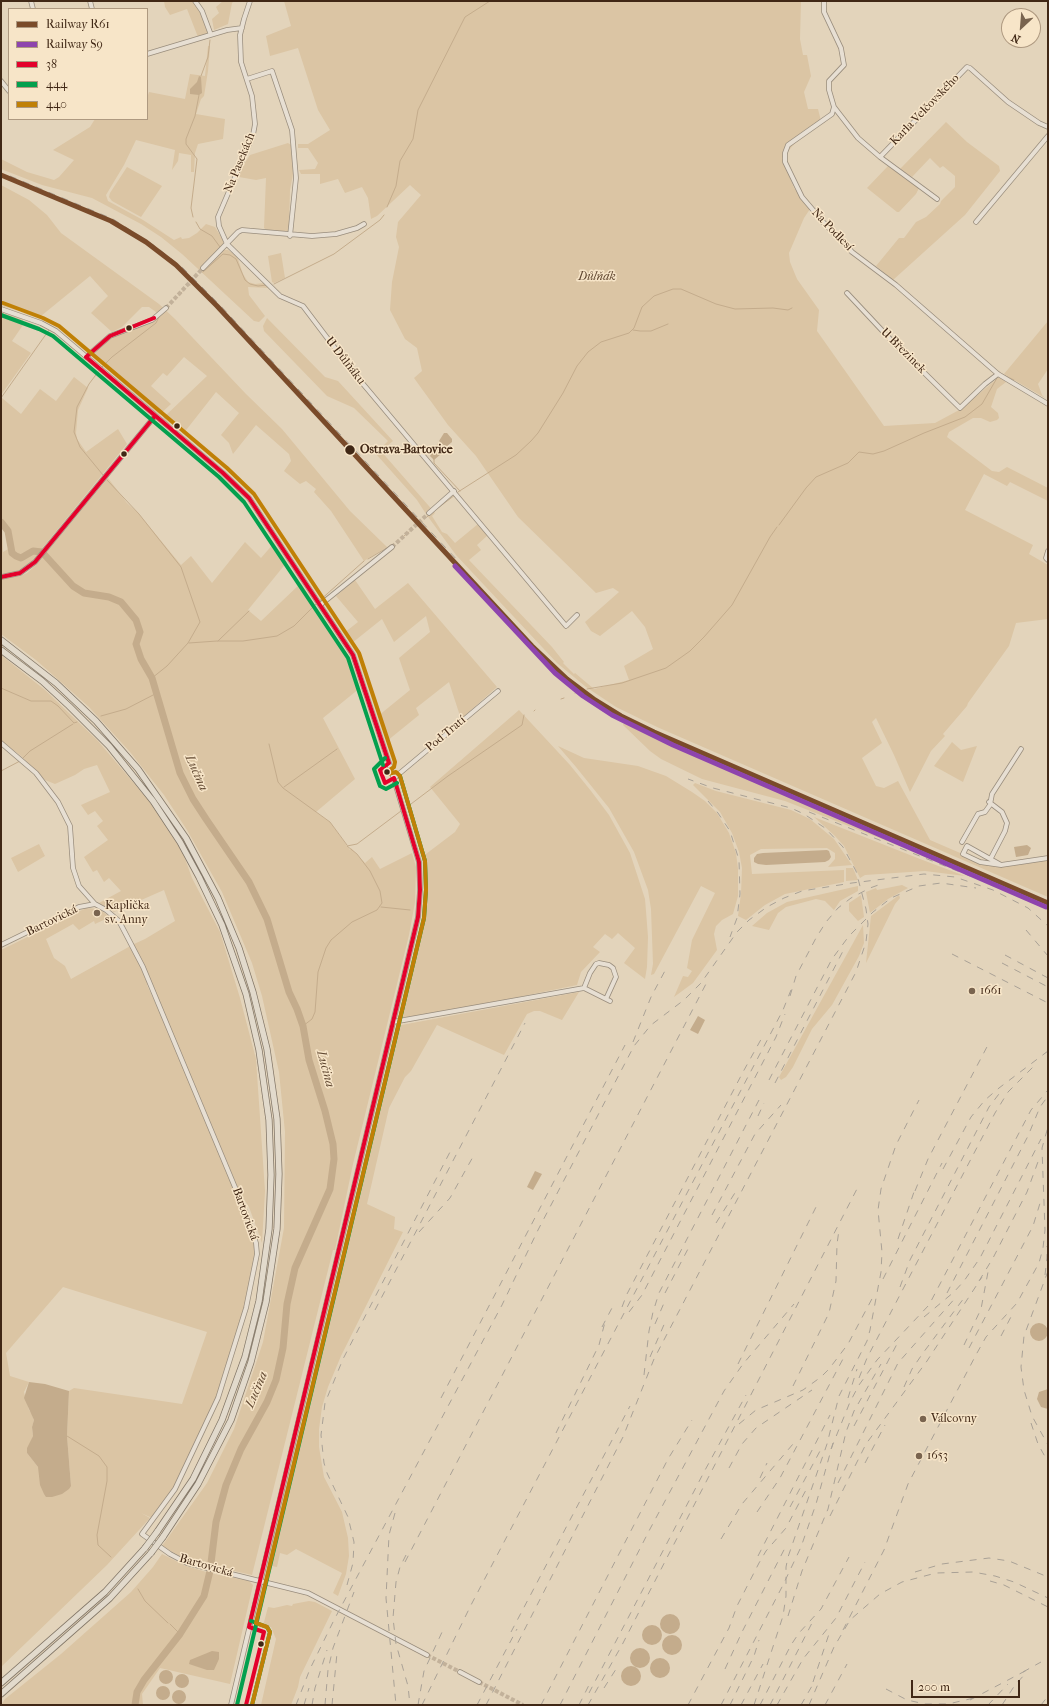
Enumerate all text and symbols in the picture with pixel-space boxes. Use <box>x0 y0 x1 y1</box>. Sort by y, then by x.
legend <box>8 8 148 120</box>
north arrow <box>1001 8 1041 48</box>
text: Railway R61 <box>46 17 110 31</box>
text: N <box>1009 31 1023 46</box>
text: Railway S9 <box>46 37 103 51</box>
text: 38 <box>46 57 57 71</box>
street label: Karla Velčovského <box>887 71 963 149</box>
text: 444 <box>46 77 67 91</box>
text: 440 <box>46 97 67 111</box>
street label: Na Pasekách <box>221 131 259 195</box>
street label: Na Podlesí <box>808 206 856 254</box>
park label: Důlňák <box>578 270 616 284</box>
unlabelled marker <box>124 323 134 333</box>
street label: U Březinek <box>877 325 929 377</box>
street label: U Důlňáku <box>322 334 368 388</box>
unlabelled marker <box>172 421 182 431</box>
marker: Ostrava-Bartovice <box>343 443 357 457</box>
place label: Ostrava-Bartovice <box>360 443 453 457</box>
unlabelled marker <box>119 449 129 459</box>
street label: Pod Tratí <box>423 713 469 755</box>
water label: Lučina <box>181 753 211 793</box>
unlabelled marker <box>382 767 392 777</box>
place label: Kaplička sv. Anny <box>105 899 150 927</box>
street label: Bartovická <box>24 902 80 940</box>
marker: Kaplička sv. Anny <box>92 908 102 918</box>
place label: 1661 <box>980 984 1001 998</box>
marker: 1661 <box>967 986 977 996</box>
water label: Lučina <box>313 1049 337 1089</box>
street label: Bartovická <box>229 1186 261 1242</box>
water label: Lučina <box>242 1369 272 1411</box>
place label: Válcovny <box>931 1412 977 1426</box>
marker: Válcovny <box>918 1414 928 1424</box>
place label: 1653 <box>927 1449 948 1463</box>
marker: 1653 <box>914 1451 924 1461</box>
street label: Bartovická <box>178 1551 234 1581</box>
unlabelled marker <box>256 1639 266 1649</box>
scale bar <box>913 1672 1022 1698</box>
text: 200 m <box>918 1680 950 1694</box>

